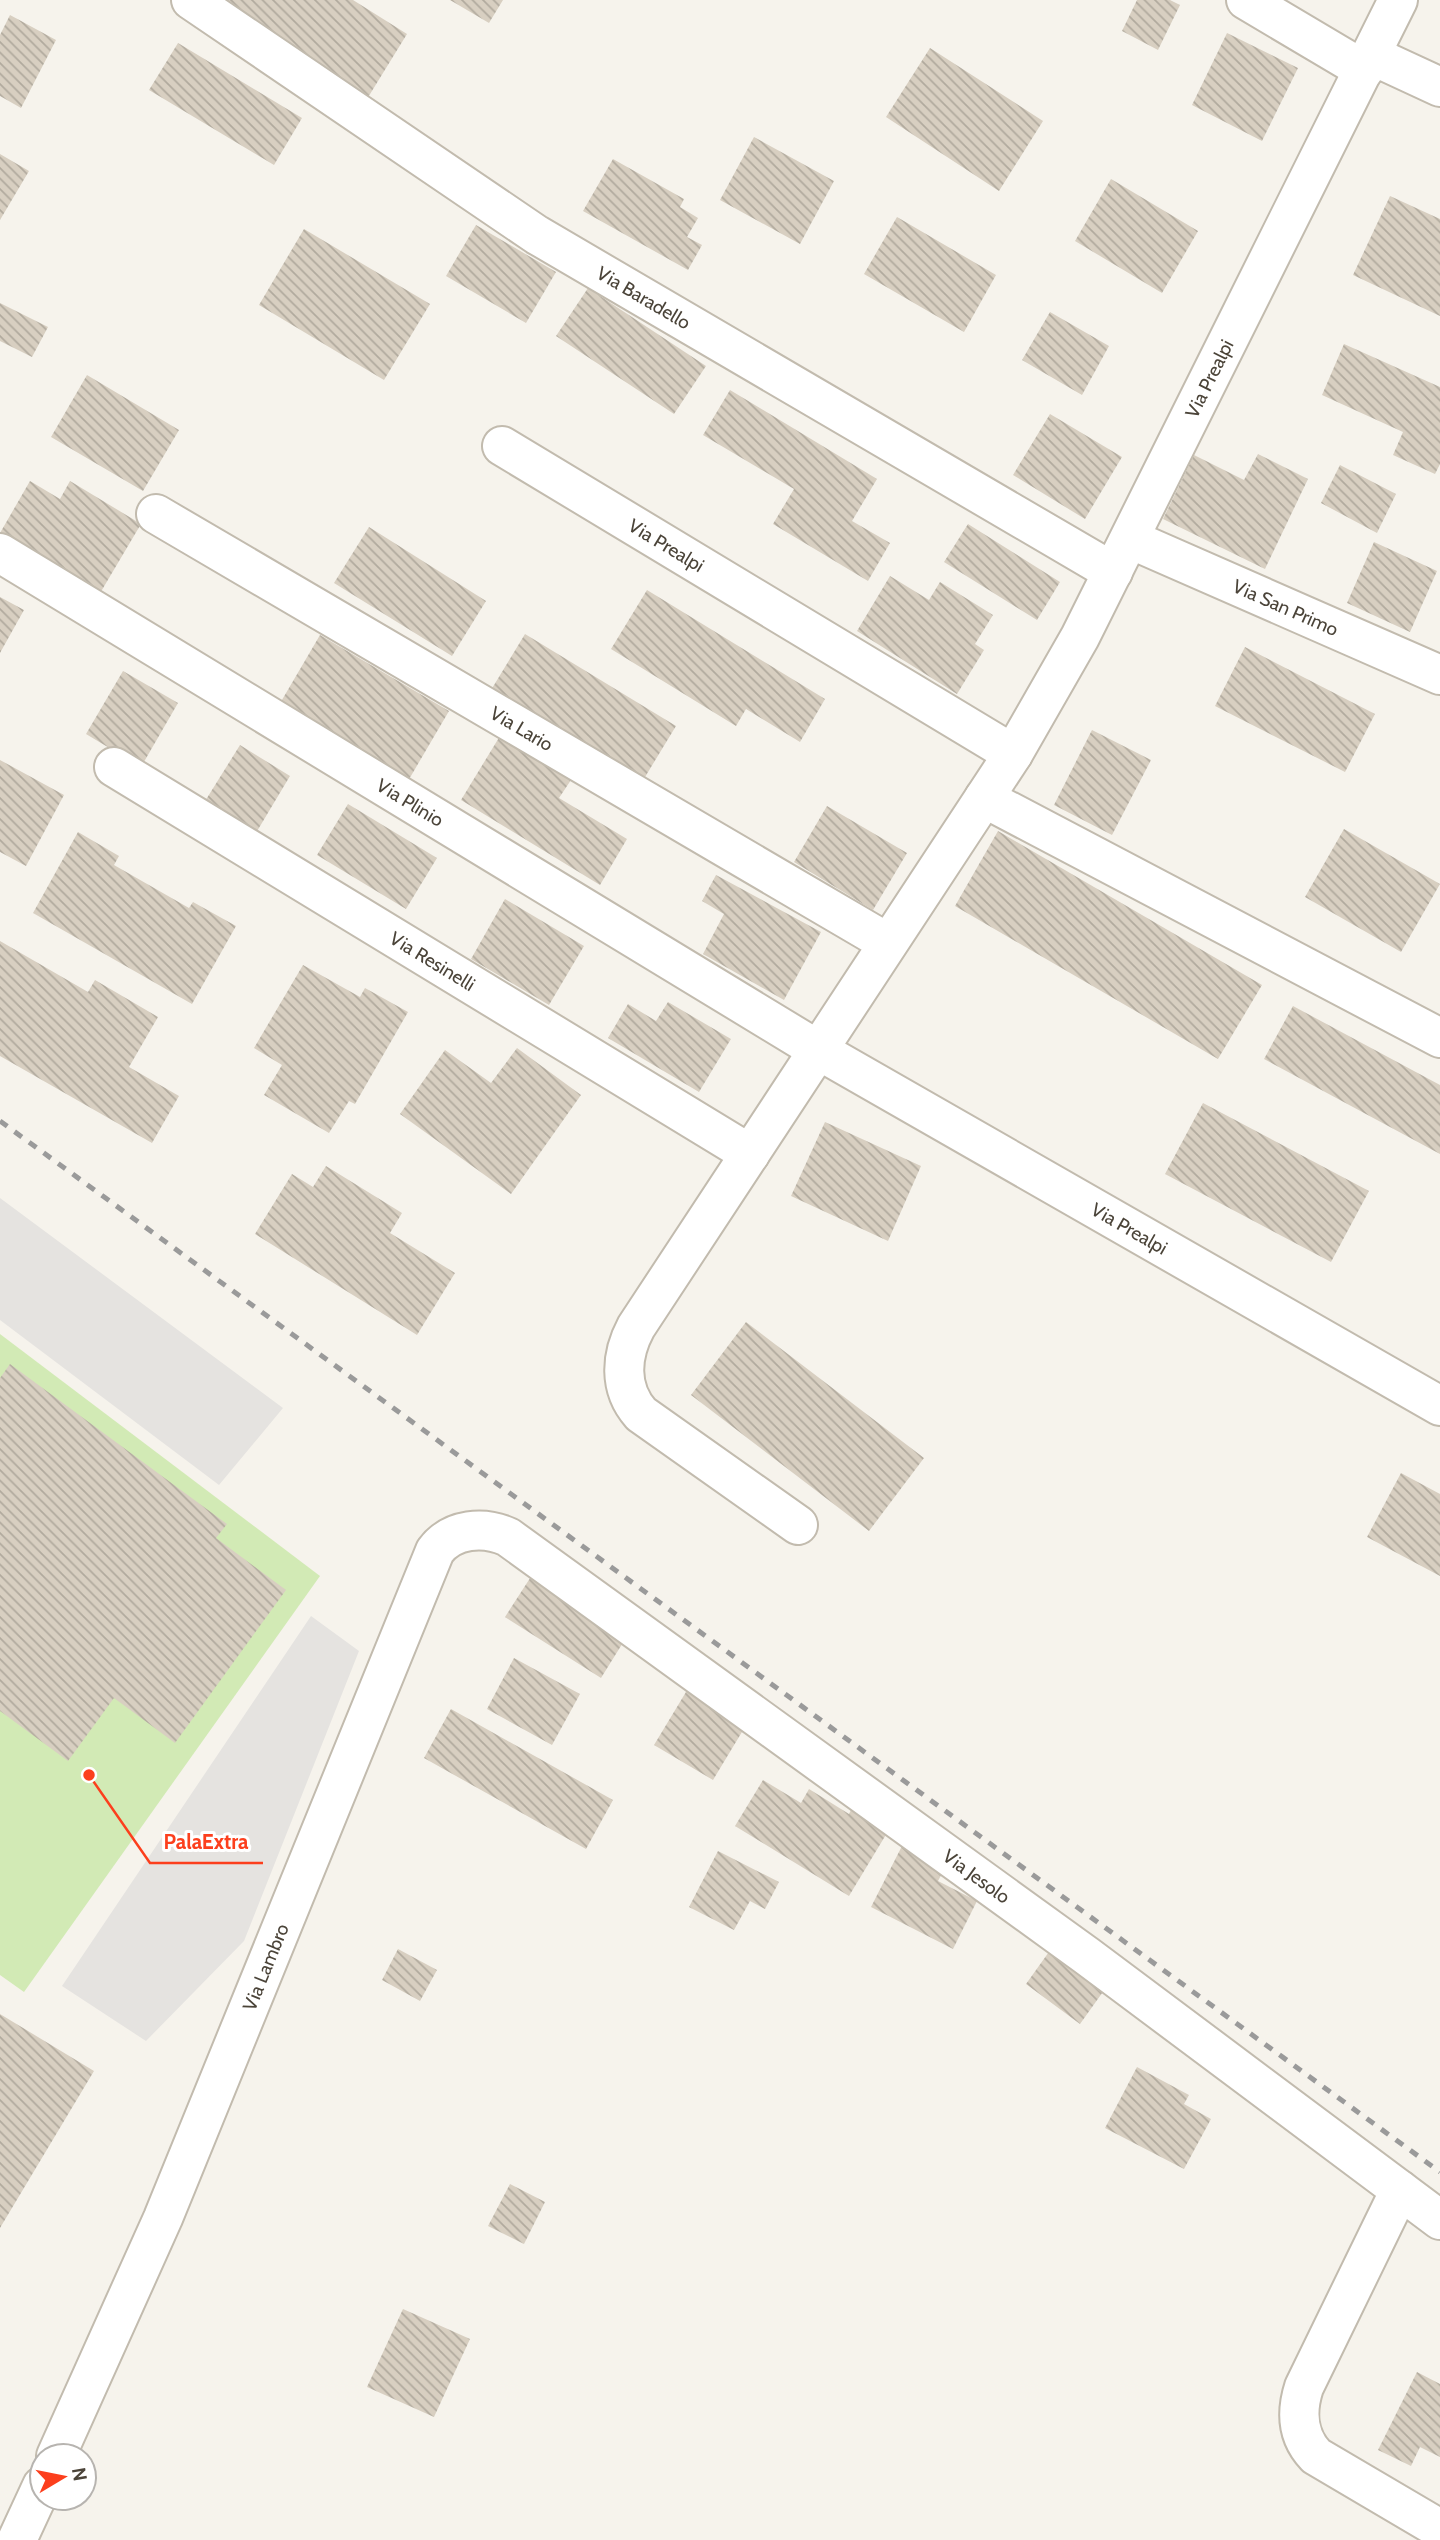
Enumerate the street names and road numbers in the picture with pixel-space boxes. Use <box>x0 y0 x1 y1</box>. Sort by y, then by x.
street label: Via Baradello <box>593 261 695 334</box>
street label: Via Prealpi <box>1180 336 1238 421</box>
street label: Via Prealpi <box>624 513 708 577</box>
street label: Via San Primo <box>1229 574 1342 641</box>
street label: Via Lario <box>486 701 557 756</box>
street label: Via Plinio <box>373 773 448 831</box>
street label: Via Resinelli <box>386 926 480 996</box>
street label: Via Prealpi <box>1087 1197 1172 1259</box>
street label: Via Jesolo <box>939 1844 1015 1908</box>
street label: Via Lambro <box>237 1920 293 2014</box>

